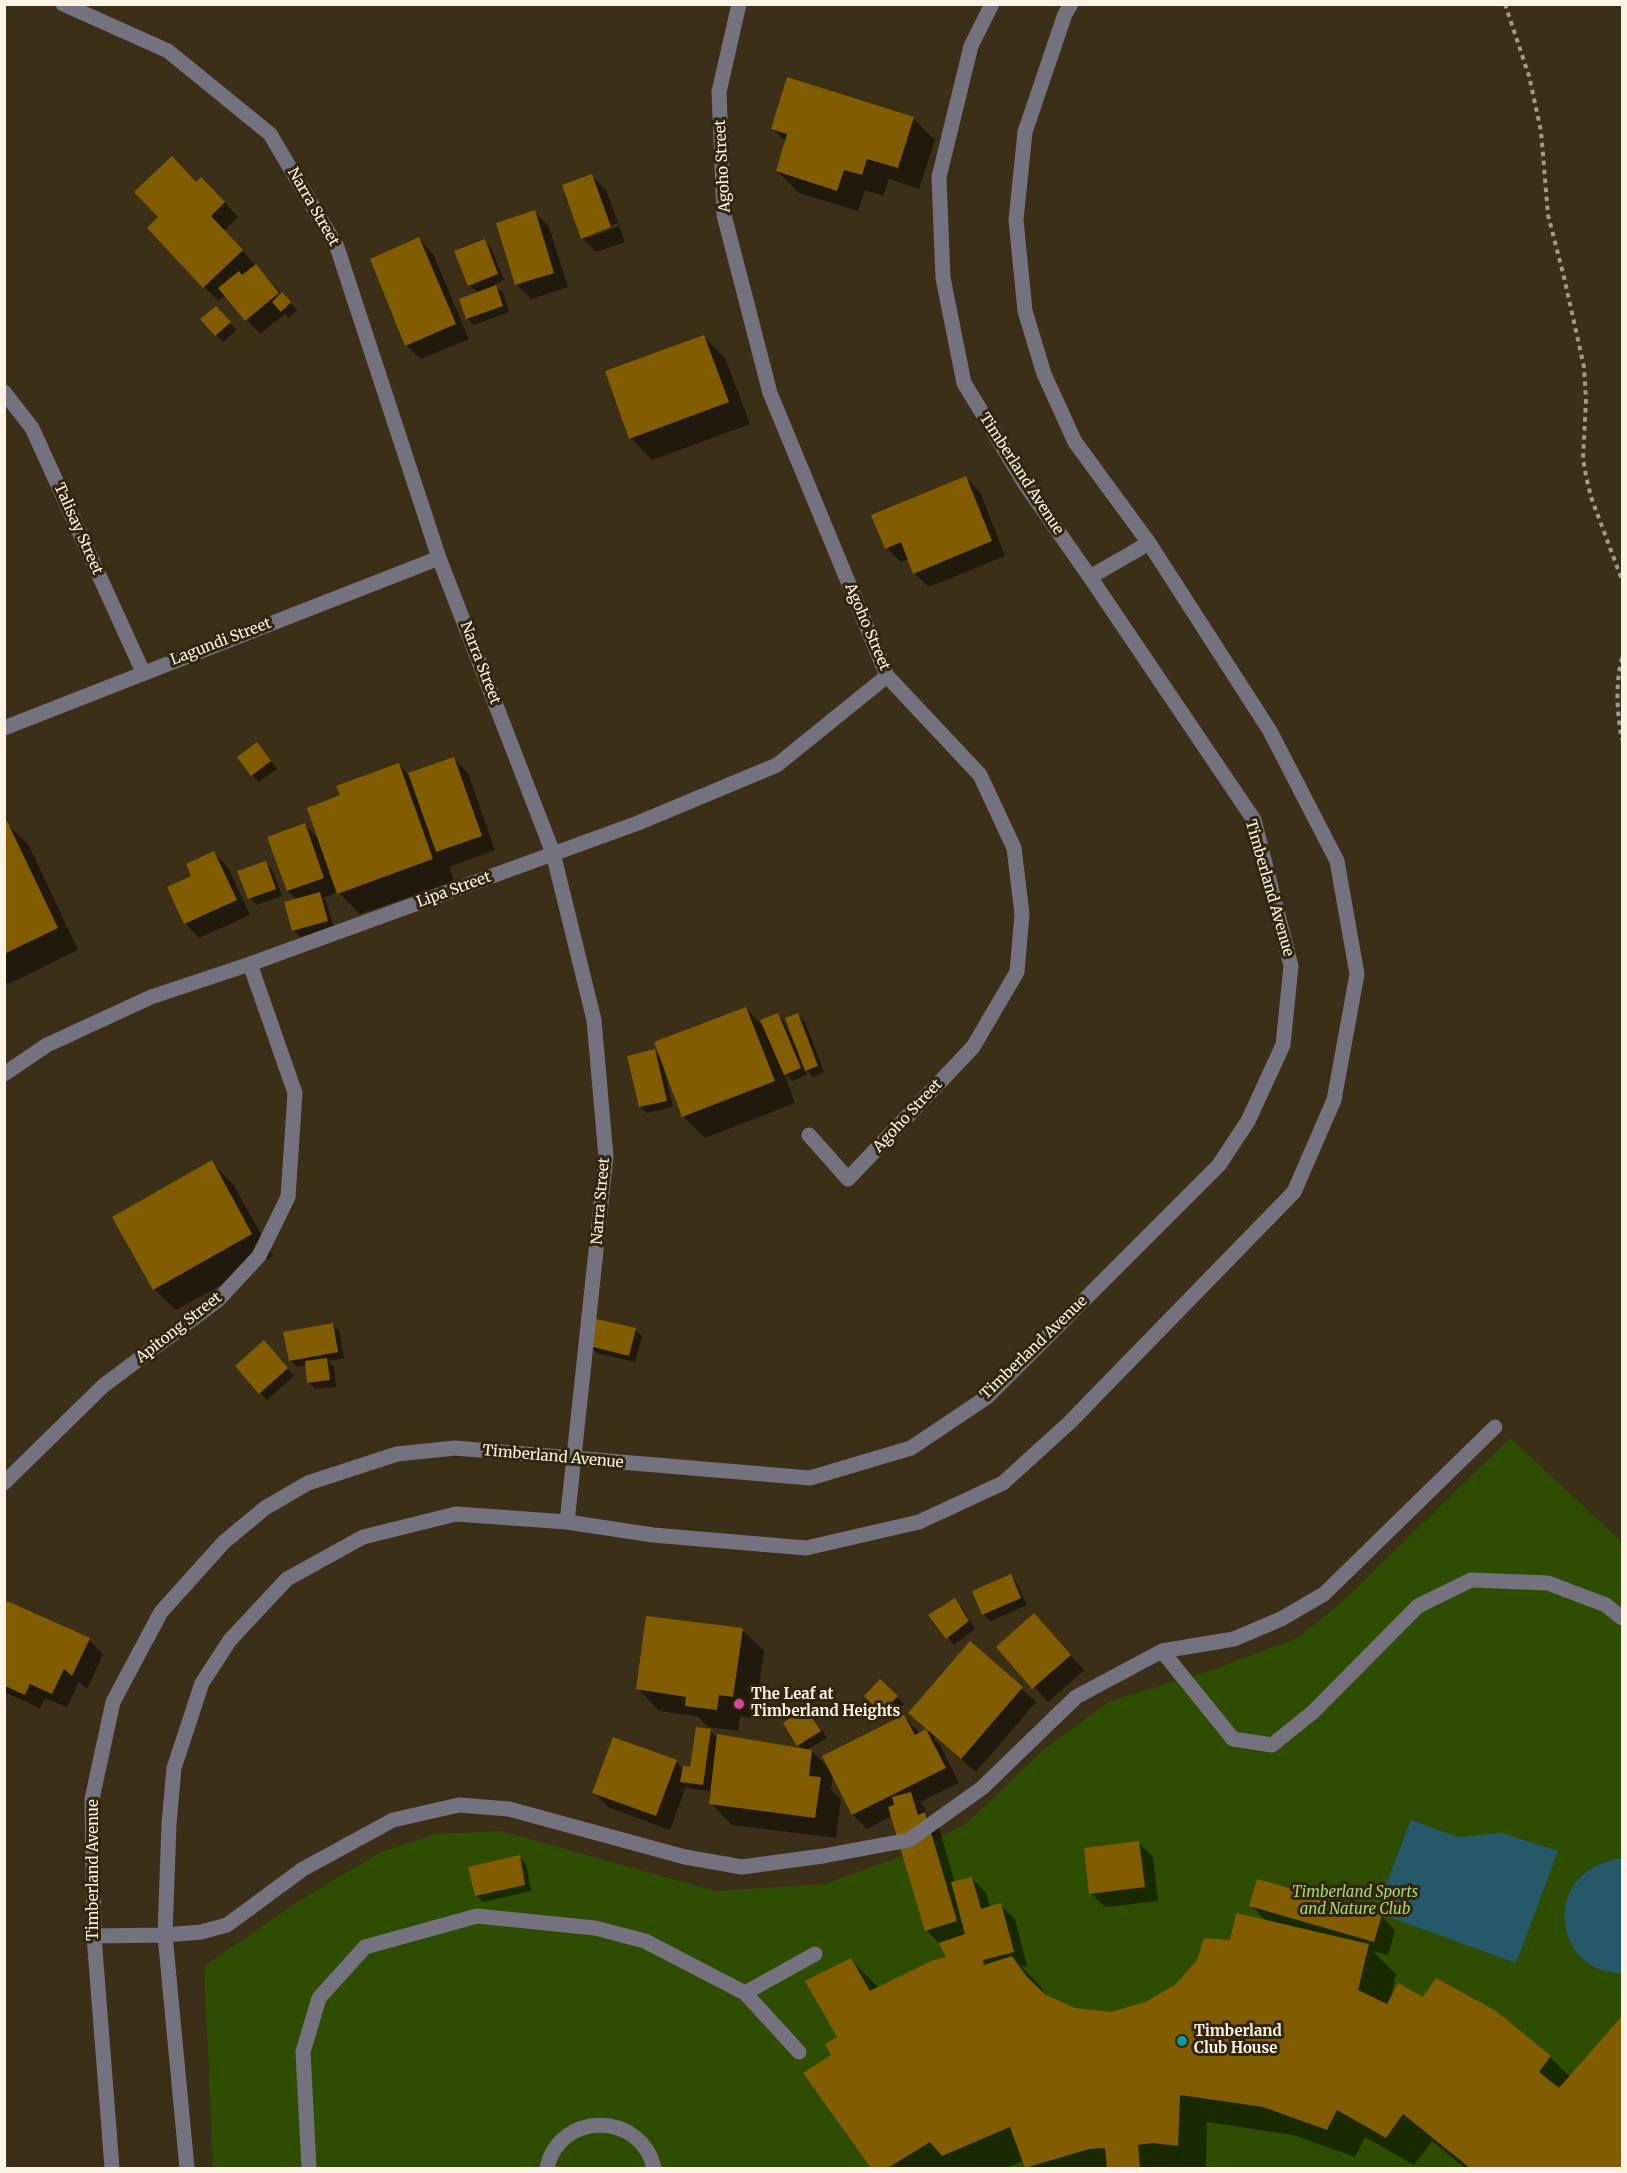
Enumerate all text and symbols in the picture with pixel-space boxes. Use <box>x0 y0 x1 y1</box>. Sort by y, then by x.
street label: Agoho Street <box>712 119 734 213</box>
street label: Narra Street <box>283 165 343 249</box>
street label: Timberland Avenue <box>975 410 1067 538</box>
street label: Talisay Street <box>50 480 106 578</box>
street label: Agoho Street <box>841 581 893 673</box>
street label: Lagundi Street <box>168 614 274 670</box>
street label: Narra Street <box>456 619 504 707</box>
street label: Timberland Avenue <box>1241 818 1297 958</box>
street label: Lipa Street <box>414 868 494 912</box>
street label: Agoho Street <box>870 1076 946 1156</box>
street label: Narra Street <box>588 1157 614 1245</box>
street label: Apitong Street <box>133 1289 225 1367</box>
street label: Timberland Avenue <box>977 1292 1091 1404</box>
street label: Timberland Avenue <box>482 1442 624 1472</box>
place label: The Leaf at Timberland Heights <box>751 1686 900 1721</box>
marker: The Leaf at Timberland Heights <box>732 1697 746 1711</box>
street label: Timberland Avenue <box>85 1799 103 1941</box>
park label: Timberland Sports and Nature Club <box>1292 1884 1418 1919</box>
place label: Timberland Club House <box>1194 2023 1282 2058</box>
marker: Timberland Club House <box>1175 2034 1189 2048</box>

